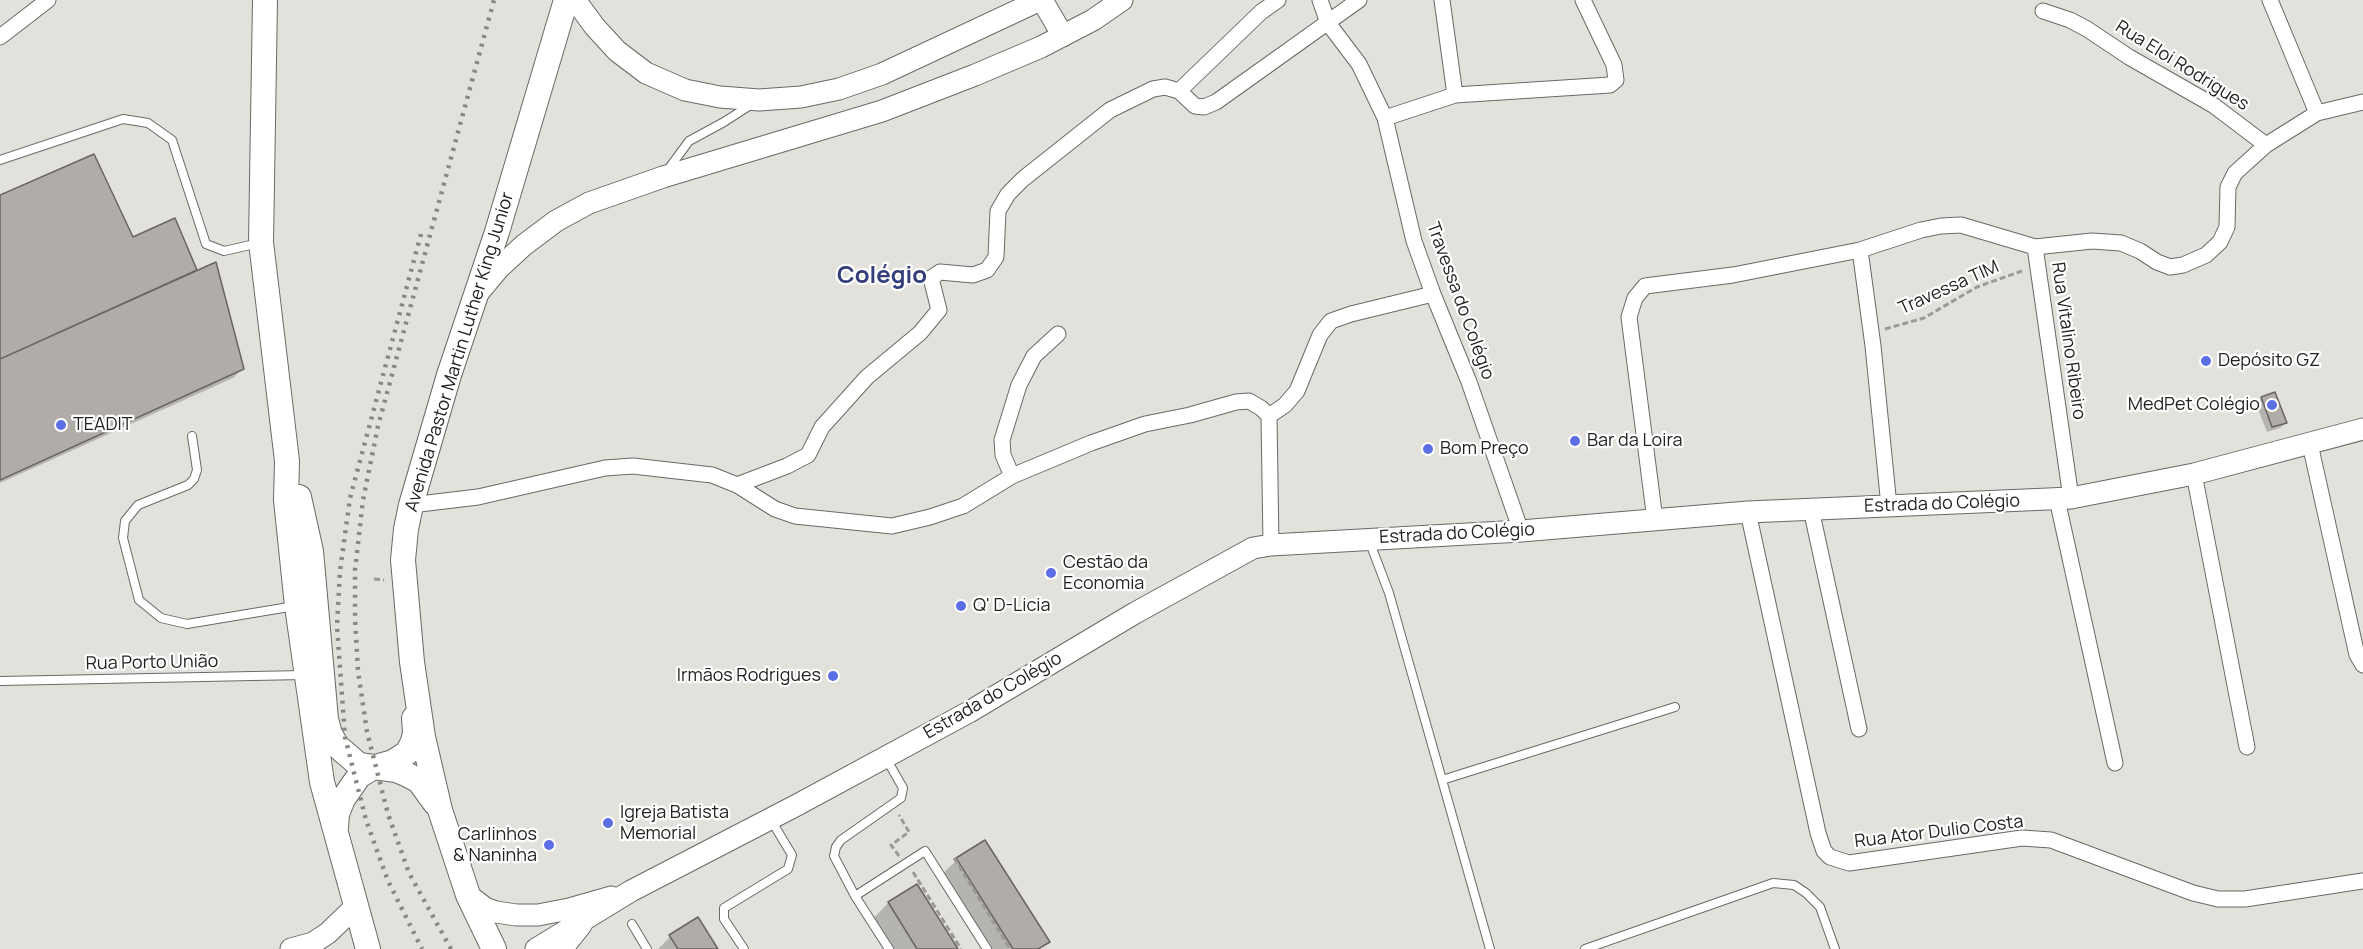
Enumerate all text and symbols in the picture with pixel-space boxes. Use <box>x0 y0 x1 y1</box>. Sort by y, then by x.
street label: Rua Eloi Rodrigues <box>2111 16 2253 116</box>
street label: Avenida Pastor Martin Luther King Junior <box>401 190 519 514</box>
street label: Travessa do Colégio <box>1421 219 1499 383</box>
street label: Travessa TIM <box>1896 256 2002 320</box>
street label: Rua Vitalino Ribeiro <box>2046 261 2090 421</box>
district label: Colégio <box>837 262 927 290</box>
place label: Depósito GZ <box>2218 350 2320 372</box>
marker: Depósito GZ <box>2199 354 2213 368</box>
place label: MedPet Colégio <box>2128 394 2260 416</box>
marker: MedPet Colégio <box>2265 398 2279 412</box>
place label: TEADIT <box>73 414 132 436</box>
marker: TEADIT <box>54 418 68 432</box>
place label: Bar da Loira <box>1587 430 1683 452</box>
marker: Bar da Loira <box>1568 434 1582 448</box>
place label: Bom Preço <box>1440 438 1529 460</box>
marker: Bom Preço <box>1421 442 1435 456</box>
street label: Estrada do Colégio <box>1864 490 2020 518</box>
street label: Estrada do Colégio <box>1379 519 1535 549</box>
place label: Cestão da Economia <box>1063 552 1148 594</box>
marker: Cestão da Economia <box>1044 566 1058 580</box>
place label: Q' D-Licia <box>973 595 1050 617</box>
marker: Q' D-Licia <box>954 599 968 613</box>
street label: Estrada do Colégio <box>920 648 1066 744</box>
street label: Rua Porto União <box>85 651 219 675</box>
place label: Irmãos Rodrigues <box>677 665 821 687</box>
marker: Irmãos Rodrigues <box>826 669 840 683</box>
place label: Igreja Batista Memorial <box>620 802 729 844</box>
street label: Rua Ator Dulio Costa <box>1853 811 2025 853</box>
marker: Igreja Batista Memorial <box>601 816 615 830</box>
place label: Carlinhos & Naninha <box>453 824 537 866</box>
marker: Carlinhos & Naninha <box>542 838 556 852</box>

